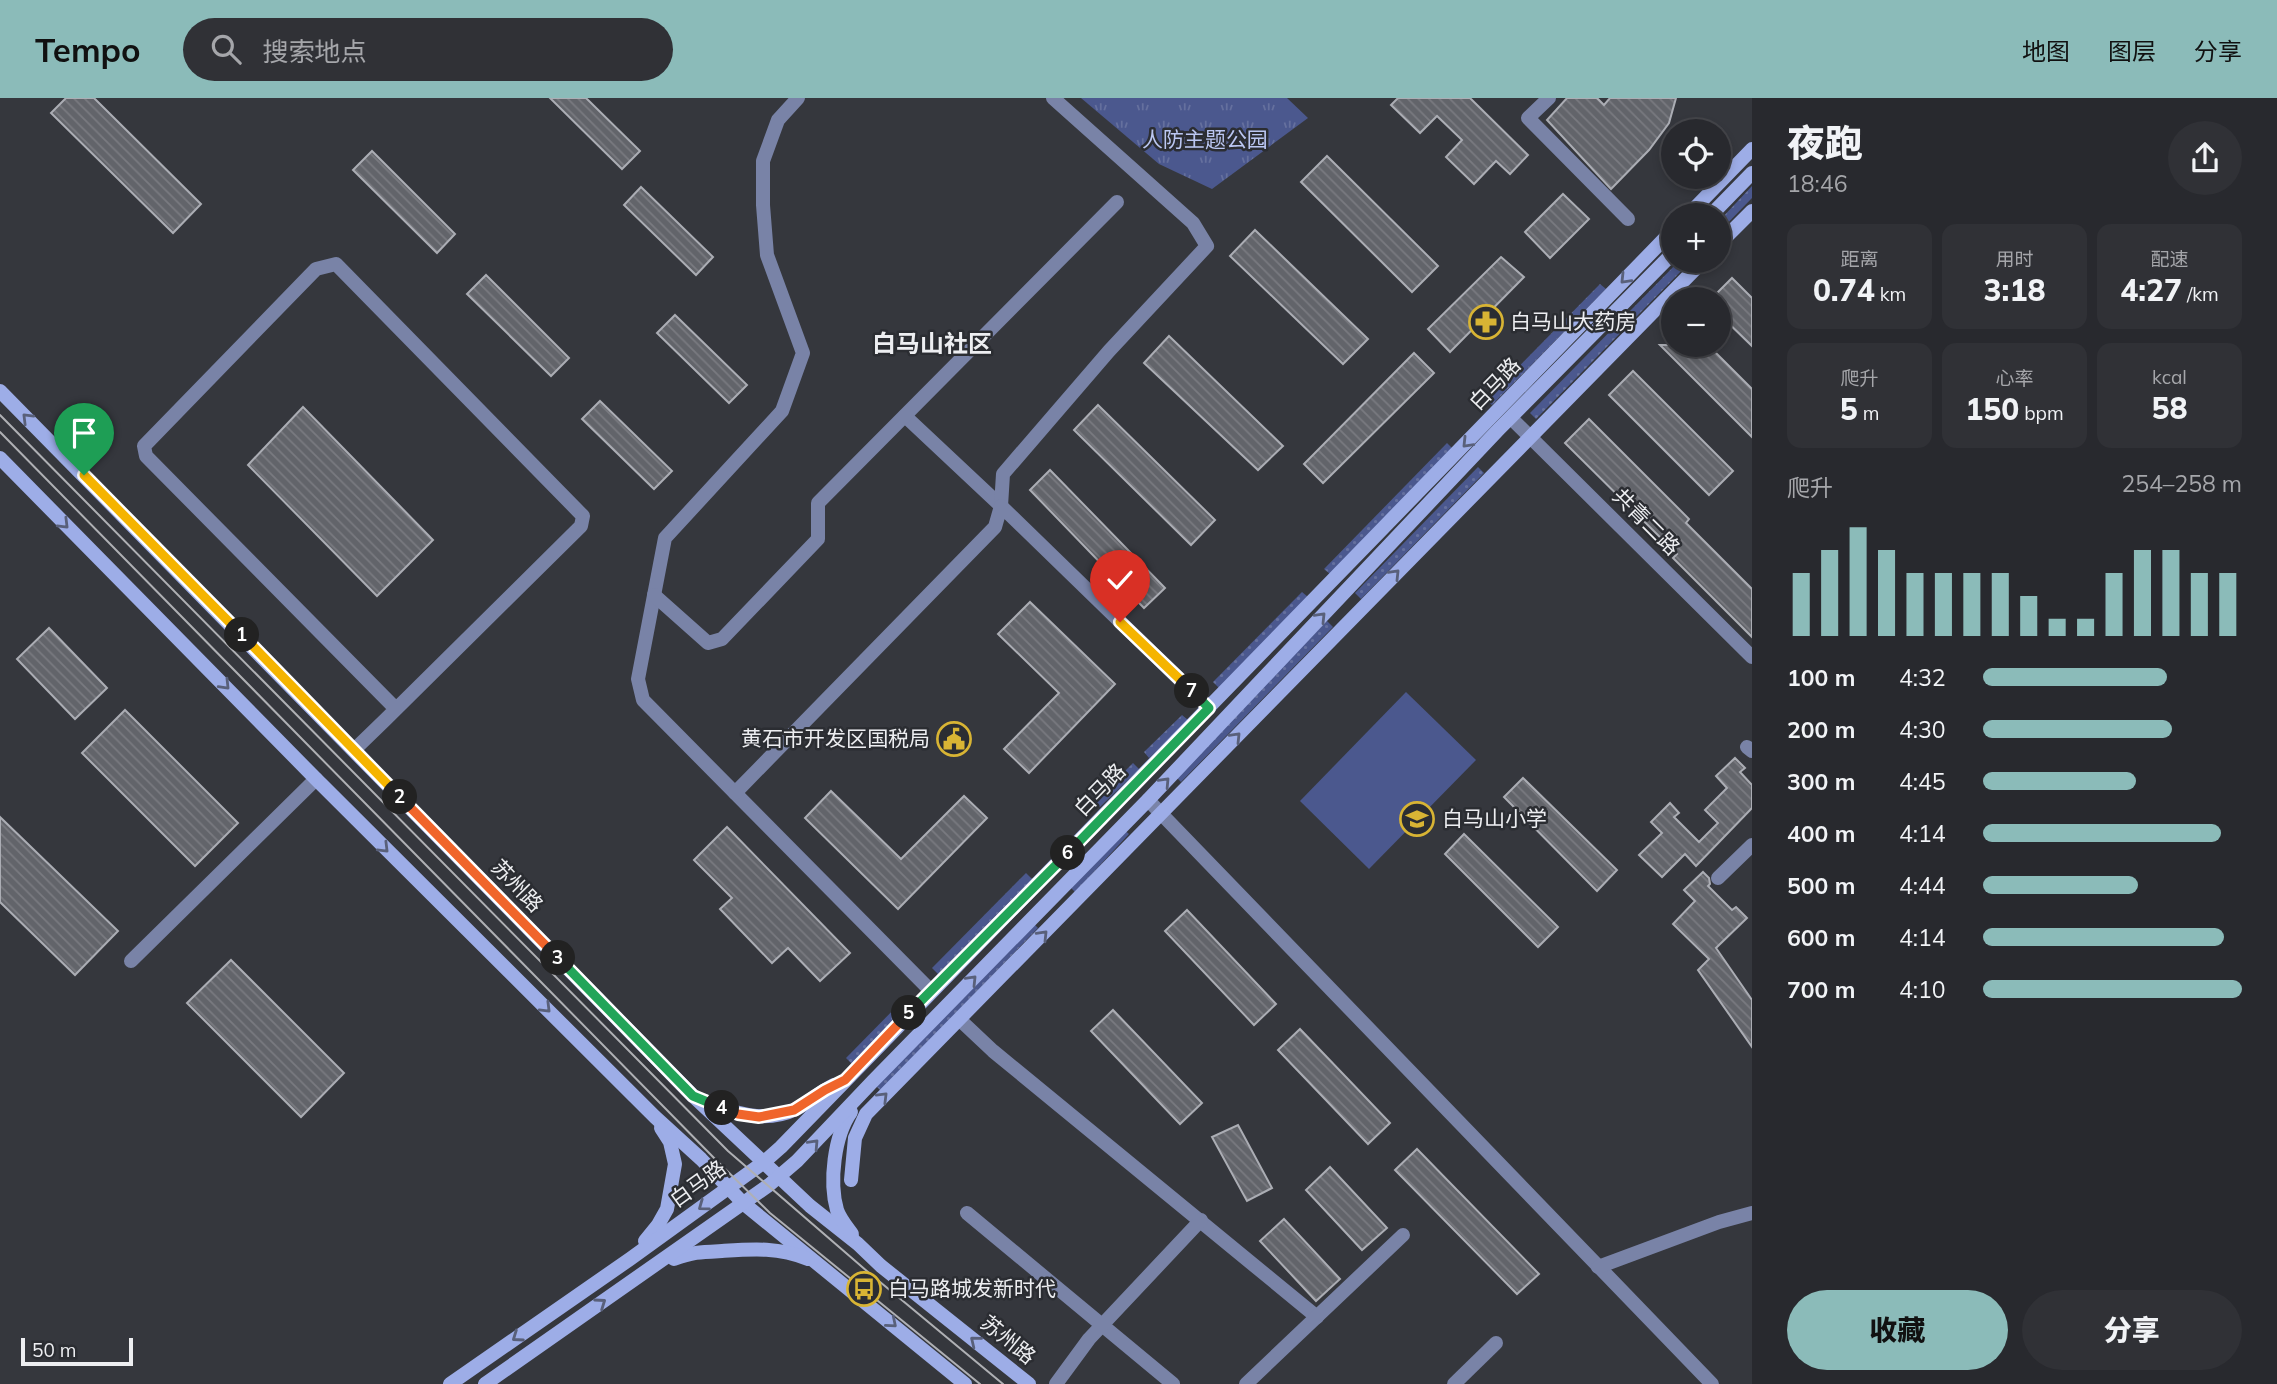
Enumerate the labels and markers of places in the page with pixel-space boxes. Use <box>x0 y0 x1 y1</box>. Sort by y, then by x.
pharmacy icon: 白马山大药房 <box>1467 303 1505 341</box>
place label: 白马山大药房 <box>1510 308 1636 334</box>
pin <box>54 403 114 475</box>
pin <box>1090 550 1150 622</box>
pin: 1 <box>224 618 260 652</box>
pin: 7 <box>1174 674 1210 708</box>
public building icon: 黄石市开发区国税局 <box>935 720 973 758</box>
place label: 黄石市开发区国税局 <box>741 725 930 751</box>
pin: 2 <box>382 780 418 814</box>
school or university icon: 白马山小学 <box>1398 800 1436 838</box>
place label: 白马山小学 <box>1442 805 1547 831</box>
pin: 6 <box>1050 836 1086 870</box>
pin: 3 <box>540 940 576 976</box>
pin: 5 <box>892 996 926 1030</box>
pin: 4 <box>704 1090 740 1126</box>
bus stop icon: 白马路城发新时代 <box>845 1270 883 1308</box>
place label: 白马路城发新时代 <box>888 1275 1056 1301</box>

